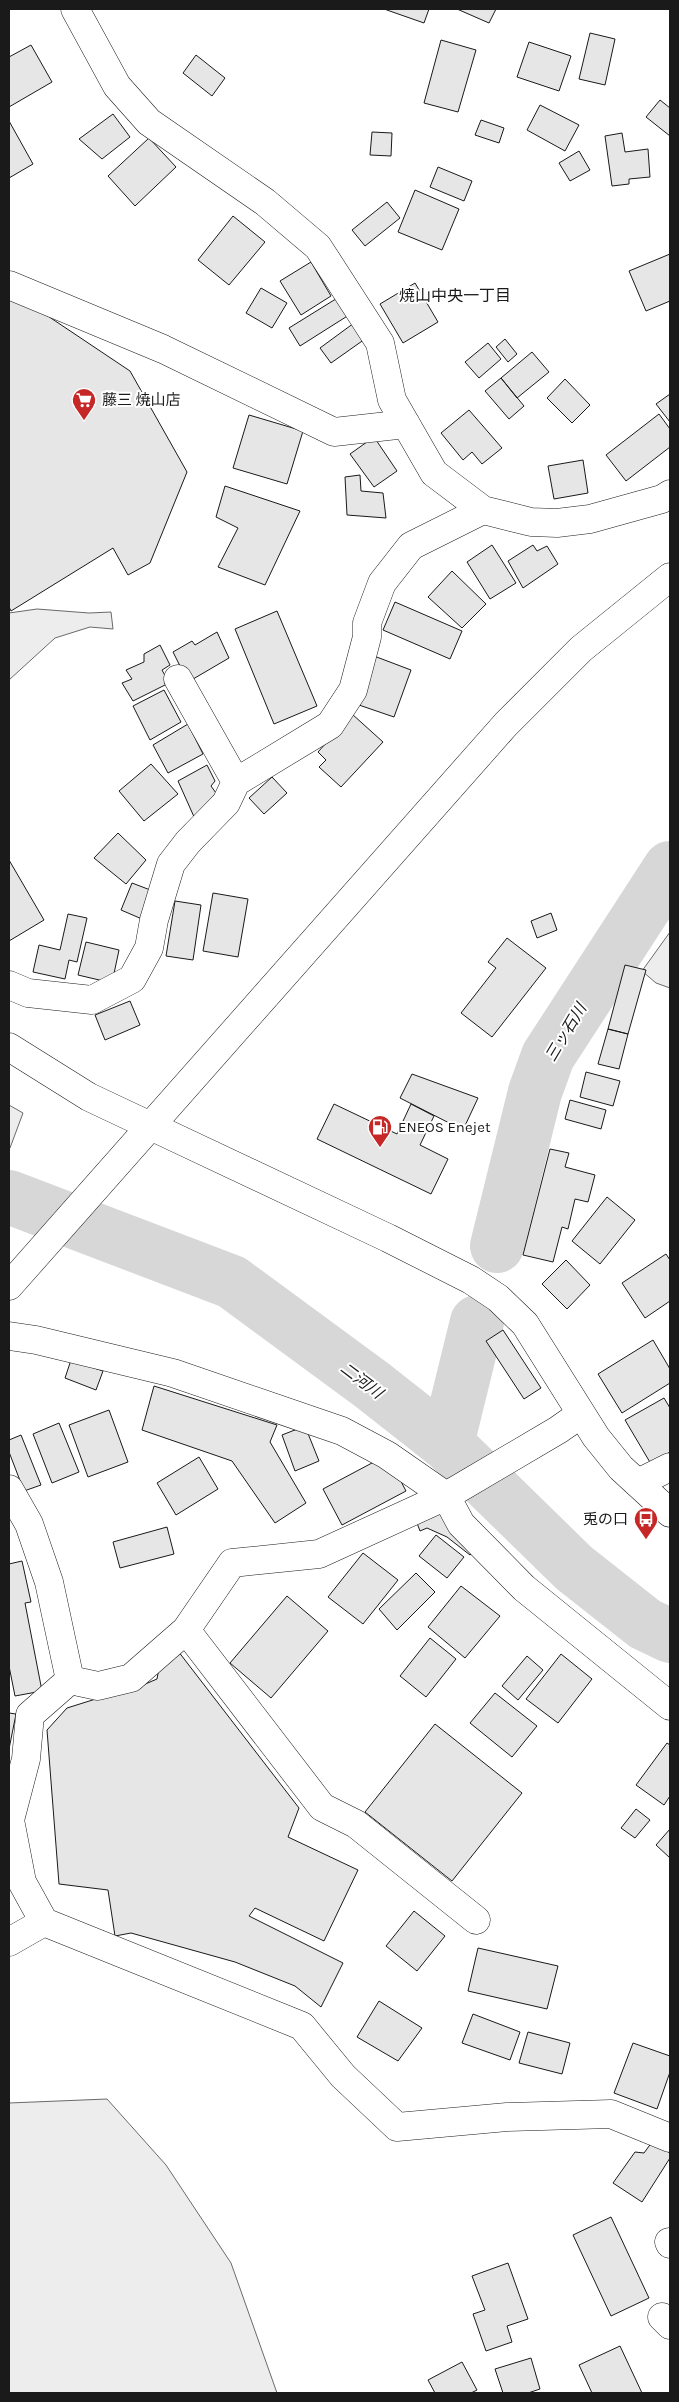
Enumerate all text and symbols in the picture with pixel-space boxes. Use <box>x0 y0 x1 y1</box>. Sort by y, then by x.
district label: 焼山中央一丁目 <box>399 286 511 305</box>
supermarket icon: 藤三 焼山店 <box>71 387 97 421</box>
place label: 藤三 焼山店 <box>102 391 181 409</box>
water label: 三ッ石川 <box>541 998 591 1065</box>
fuel station icon: ENEOS Enejet <box>367 1114 393 1148</box>
place label: ENEOS Enejet <box>398 1118 491 1136</box>
water label: 二河川 <box>337 1358 388 1404</box>
bus stop icon: 兎の口 <box>633 1506 659 1540</box>
place label: 兎の口 <box>583 1510 628 1528</box>

